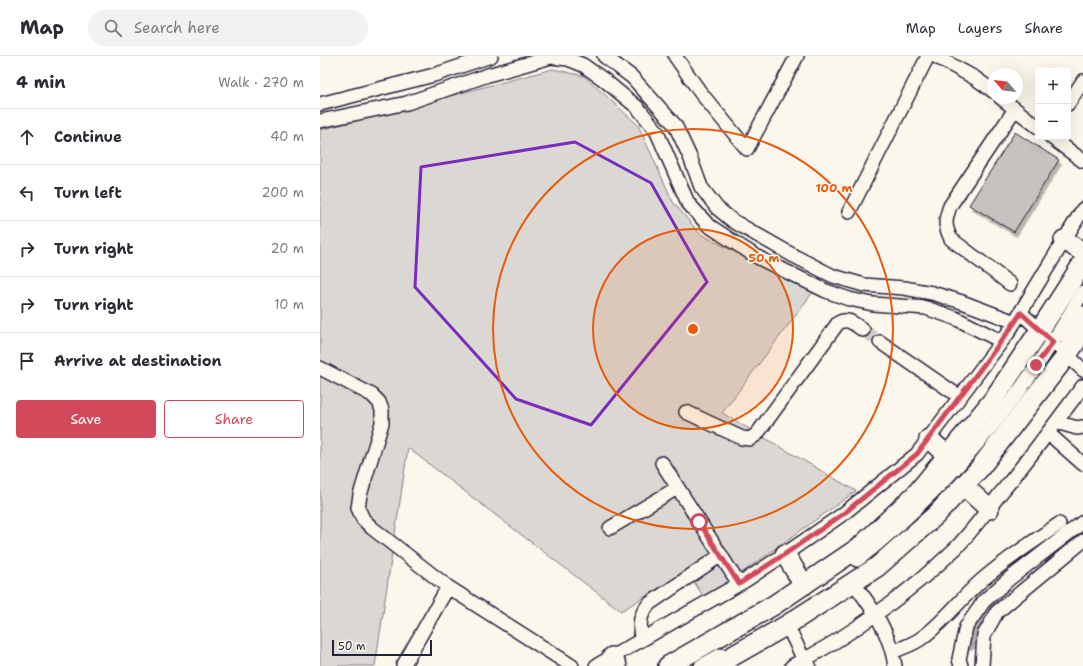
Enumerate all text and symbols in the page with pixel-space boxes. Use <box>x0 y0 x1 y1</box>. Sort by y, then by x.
search box <box>88 10 368 46</box>
text: Map <box>20 15 64 40</box>
icon: search <box>102 17 124 39</box>
text: Search here <box>134 18 220 38</box>
text: Map <box>906 19 936 37</box>
text: Layers <box>958 19 1002 37</box>
text: Share <box>1024 19 1063 37</box>
north arrow <box>987 68 1023 104</box>
map controls <box>1035 68 1071 140</box>
button: + <box>1035 68 1071 104</box>
text: 4 min <box>16 71 66 93</box>
text: Walk · 270 m <box>218 74 304 91</box>
button: − <box>1035 104 1071 140</box>
icon: ahead <box>16 126 38 148</box>
text: Continue <box>54 127 122 147</box>
text: 40 m <box>270 128 304 145</box>
text: 100 m <box>816 180 853 196</box>
icon: left <box>16 182 38 204</box>
text: Turn left <box>54 183 122 203</box>
text: 200 m <box>262 184 304 201</box>
icon: right <box>16 238 38 260</box>
text: Turn right <box>54 239 134 259</box>
text: 20 m <box>271 240 304 257</box>
text: 50 m <box>749 250 780 266</box>
icon: right <box>16 294 38 316</box>
text: Turn right <box>54 295 134 315</box>
text: 10 m <box>274 296 304 313</box>
centre of rings <box>686 322 700 336</box>
icon: arrive <box>16 350 38 372</box>
text: Arrive at destination <box>54 351 222 371</box>
route end <box>1027 356 1045 374</box>
button: Save <box>16 400 156 438</box>
button: Share <box>164 400 304 438</box>
route start <box>690 513 708 531</box>
scale bar <box>332 638 432 657</box>
text: 50 m <box>338 639 366 654</box>

